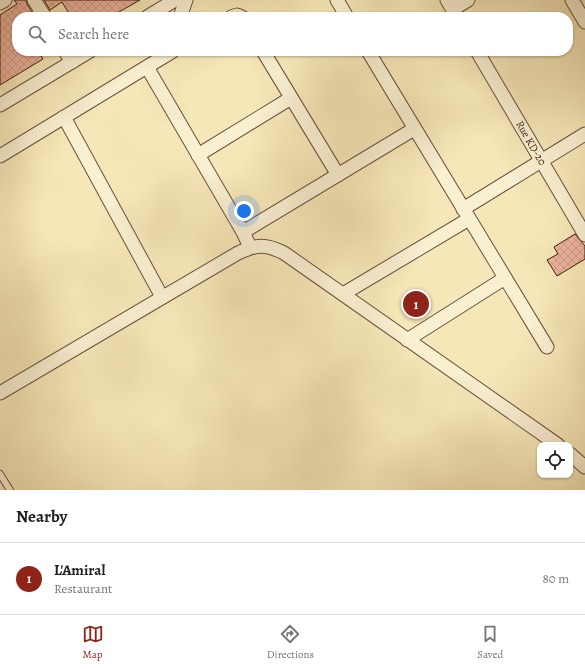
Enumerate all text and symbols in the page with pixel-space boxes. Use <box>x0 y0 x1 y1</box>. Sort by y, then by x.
search box <box>12 12 573 56</box>
icon: search <box>26 23 48 45</box>
text: Search here <box>58 24 129 44</box>
street label: Rue KD-20 <box>512 118 550 168</box>
your location <box>234 201 254 221</box>
pin: 1 <box>403 289 429 319</box>
map controls <box>537 442 573 478</box>
button: locate <box>537 442 573 478</box>
text: Nearby <box>16 505 67 528</box>
text: L'Amiral <box>54 560 106 580</box>
text: 1 <box>27 570 31 587</box>
text: 80 m <box>542 570 569 587</box>
text: Restaurant <box>54 580 112 597</box>
tab: Map <box>82 623 104 662</box>
tab: Directions <box>267 623 314 662</box>
tab: Saved <box>477 623 503 662</box>

